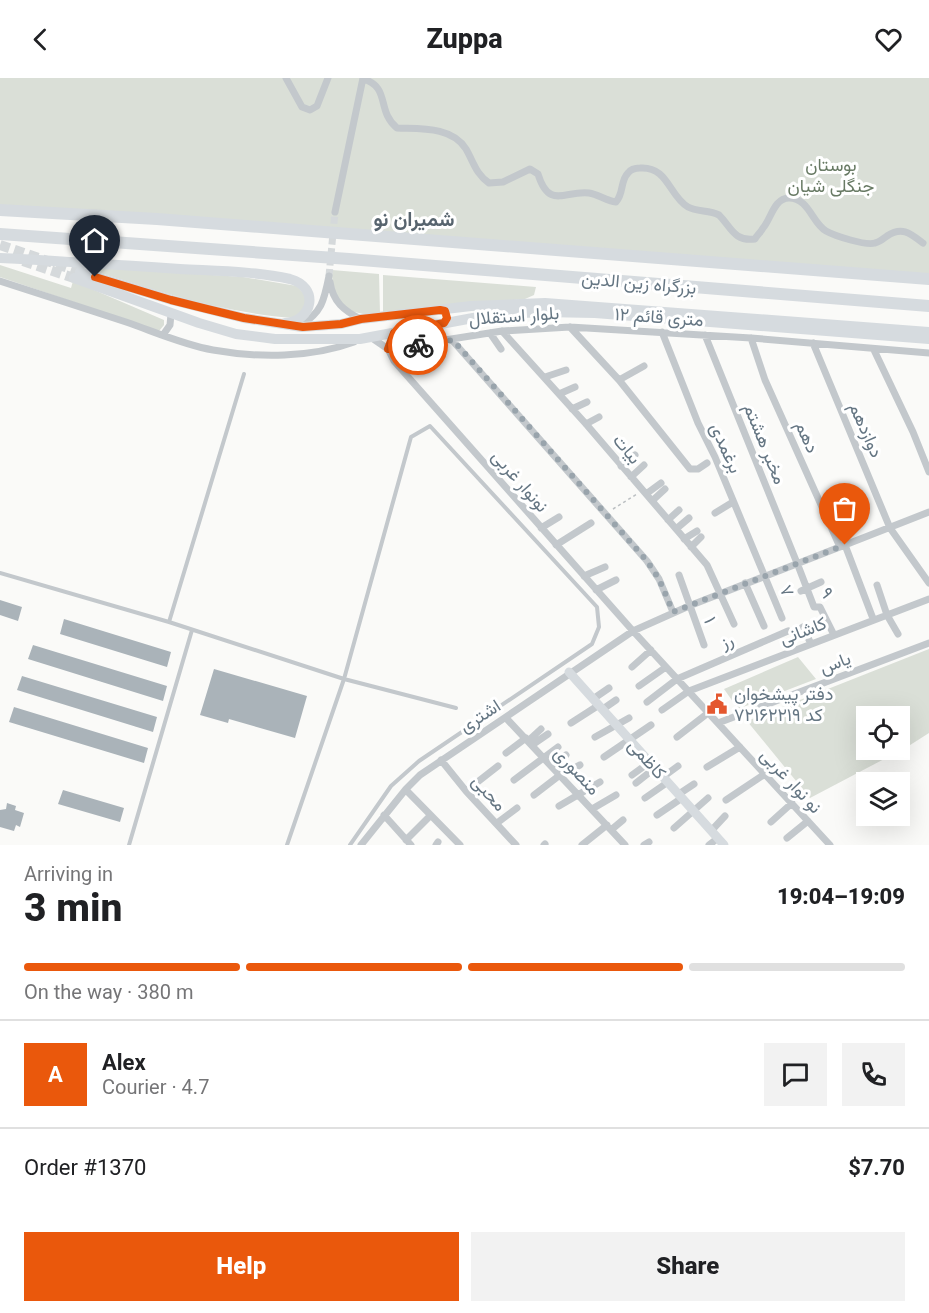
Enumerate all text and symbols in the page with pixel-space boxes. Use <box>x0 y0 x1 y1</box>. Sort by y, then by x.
icon: back <box>24 23 57 56</box>
text: Zuppa <box>426 23 503 55</box>
icon: heart <box>872 23 905 56</box>
park label: بوستان جنگلی شیان <box>788 154 874 197</box>
district label: شمیران نو <box>374 207 455 232</box>
pin <box>69 215 120 277</box>
icon: home <box>78 224 111 257</box>
street label: بزرگراه زین الدین <box>581 267 697 299</box>
street label: بلوار استقلال <box>468 302 560 330</box>
street label: ۱۲ متری قائم <box>614 303 704 332</box>
courier <box>388 315 448 375</box>
icon: bike <box>402 329 435 362</box>
street label: دوازدهم <box>843 399 888 461</box>
street label: مخبر هشتم <box>738 400 791 488</box>
street label: دهم <box>789 418 824 457</box>
street label: برغمدی <box>705 419 747 477</box>
street label: بیات <box>609 430 646 468</box>
street label: نونوار غربی <box>487 445 553 517</box>
pin <box>819 483 870 545</box>
icon: bag <box>828 492 861 525</box>
street label: ۷ <box>776 582 799 600</box>
street label: ۹ <box>816 583 838 602</box>
street label: کاشانی <box>776 612 830 650</box>
street label: ۱ <box>700 614 721 626</box>
street label: رز <box>716 629 737 654</box>
street label: یاس <box>816 647 854 679</box>
place label: دفتر پیشخوان کد ۷۲۱۶۲۲۱۹ <box>734 683 833 725</box>
public building icon: دفتر پیشخوان کد ۷۲۱۶۲۲۱۹ <box>705 692 729 716</box>
street label: اشتری <box>455 695 505 737</box>
map controls <box>856 706 910 826</box>
button: locate <box>856 706 910 760</box>
street label: کاظمی <box>623 734 671 784</box>
street label: منصوری <box>549 742 605 800</box>
street label: نو نوار غربی <box>756 744 826 818</box>
street label: محبی <box>467 770 511 816</box>
button: layers <box>856 772 910 826</box>
text: Arriving in <box>24 862 113 886</box>
text: 19:04–19:09 <box>777 884 905 909</box>
text: 3 min <box>24 885 122 931</box>
text: On the way · 380 m <box>24 980 193 1004</box>
button: chat <box>764 1043 827 1106</box>
button: phone <box>842 1043 905 1106</box>
text: Alex <box>102 1050 146 1075</box>
text: A <box>48 1062 63 1087</box>
text: Courier · 4.7 <box>102 1075 209 1099</box>
text: Order #1370 <box>24 1155 146 1180</box>
text: $7.70 <box>848 1155 905 1180</box>
button: Help <box>24 1232 459 1301</box>
button: Share <box>471 1232 905 1301</box>

